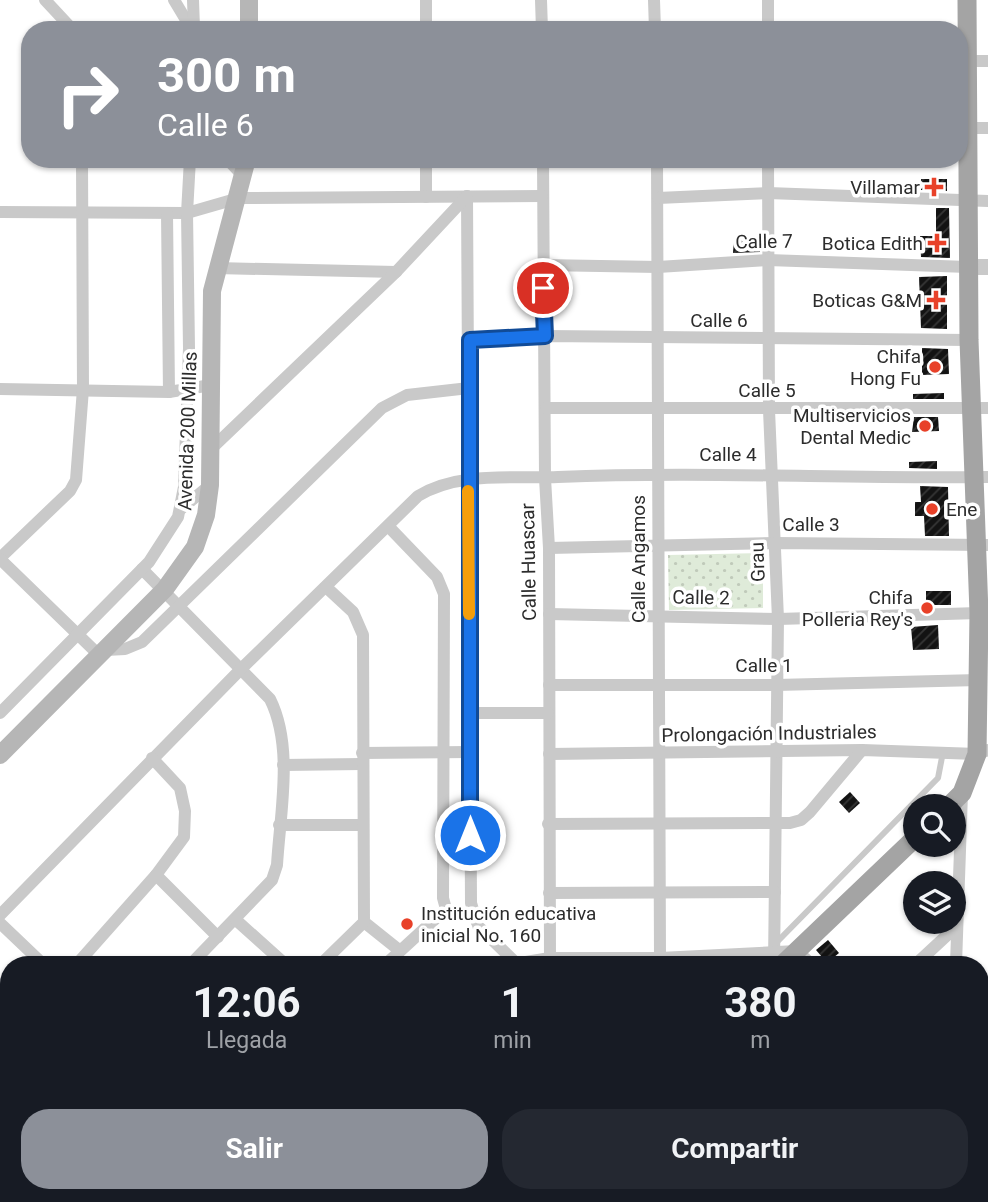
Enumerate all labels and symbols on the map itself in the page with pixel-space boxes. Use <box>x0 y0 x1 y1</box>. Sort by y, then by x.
place label: Villamar <box>850 176 921 199</box>
marker: Villamar <box>926 179 942 195</box>
street label: Calle 7 <box>735 230 793 253</box>
place label: Botica Edith <box>822 232 923 255</box>
marker: Botica Edith <box>929 235 945 251</box>
pin <box>513 258 573 318</box>
place label: Boticas G&M <box>812 289 922 312</box>
marker: Boticas G&M <box>928 292 944 308</box>
street label: Calle 6 <box>690 309 748 332</box>
place label: Chifa Hong Fu <box>850 345 921 390</box>
street label: Avenida 200 Millas <box>173 351 202 511</box>
marker: Chifa Hong Fu <box>927 359 943 375</box>
street label: Calle 5 <box>738 379 796 402</box>
place label: Multiservicios Dental Medic <box>793 404 911 449</box>
marker: Multiservicios Dental Medic <box>917 418 933 434</box>
street label: Calle 4 <box>699 443 757 466</box>
street label: Calle Angamos <box>627 495 650 623</box>
place label: Ene <box>946 498 977 521</box>
marker: Ene <box>924 501 940 517</box>
street label: Calle Huascar <box>516 502 541 621</box>
street label: Calle 3 <box>782 513 840 536</box>
street label: Grau <box>745 542 770 582</box>
street label: Calle 2 <box>672 586 730 609</box>
place label: Chifa Polleria Rey's <box>802 586 913 631</box>
marker: Chifa Polleria Rey's <box>919 600 935 616</box>
street label: Calle 1 <box>735 654 793 677</box>
street label: Prolongación Industriales <box>661 720 877 747</box>
position arrow <box>433 798 507 872</box>
place label: Institución educativa inicial No. 160 <box>421 902 596 947</box>
marker: Institución educativa inicial No. 160 <box>399 916 415 932</box>

